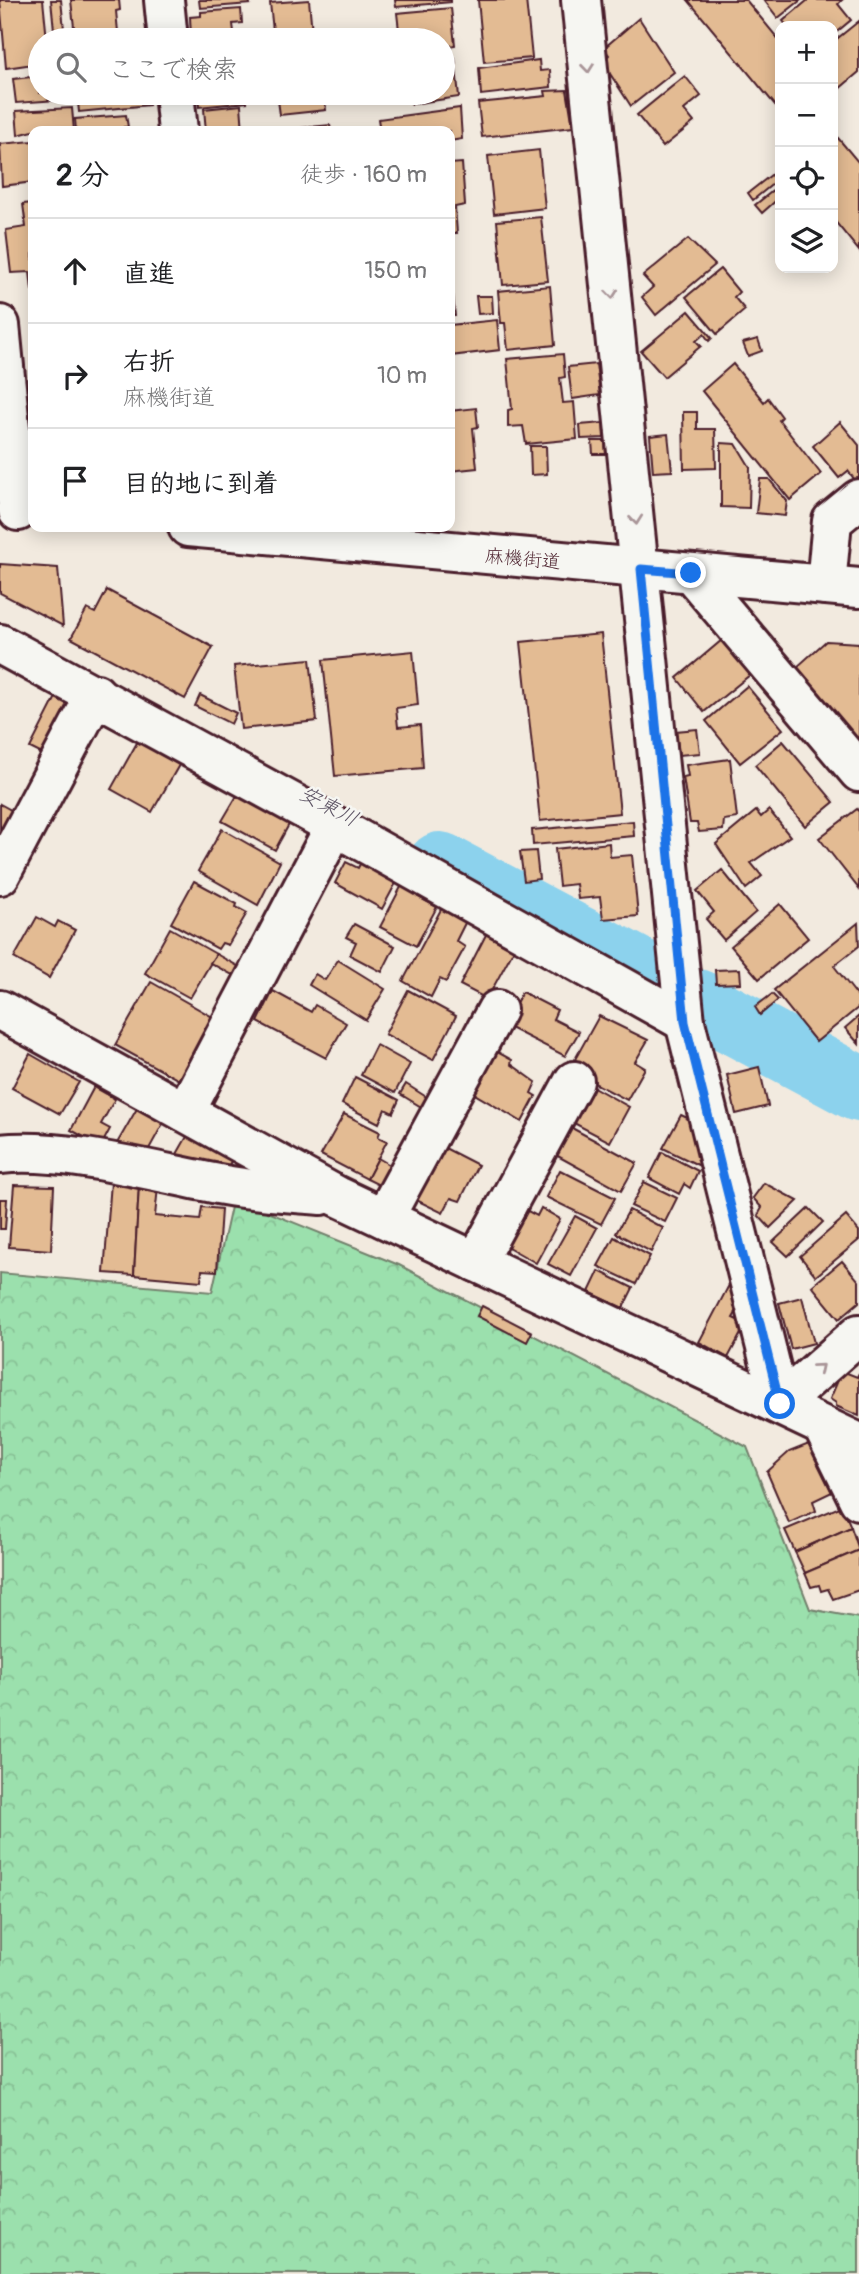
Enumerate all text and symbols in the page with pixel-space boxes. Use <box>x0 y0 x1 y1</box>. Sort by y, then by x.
map controls <box>775 21 838 273</box>
button: + <box>775 21 838 84</box>
search box <box>28 28 455 105</box>
icon: search <box>52 48 90 86</box>
text: ここで検索 <box>108 54 238 86</box>
one-way arrow <box>580 63 595 74</box>
button: − <box>775 84 838 147</box>
button: locate <box>775 147 838 210</box>
text: 2 分 <box>56 157 109 194</box>
text: 徒歩 · 160 m <box>300 160 427 189</box>
button: layers <box>775 210 838 273</box>
icon: ahead <box>56 252 94 290</box>
text: 150 m <box>364 256 427 285</box>
text: 直進 <box>123 258 175 290</box>
one-way arrow <box>604 289 619 300</box>
text: 右折 <box>123 346 175 378</box>
icon: right <box>56 357 94 395</box>
text: 10 m <box>377 361 427 390</box>
text: 麻機街道 <box>123 383 215 412</box>
icon: arrive <box>56 462 94 500</box>
text: 目的地に到着 <box>123 468 279 500</box>
one-way arrow <box>628 515 643 526</box>
street label: 麻機街道 <box>484 544 562 574</box>
route end <box>675 557 706 588</box>
water label: 安東川 <box>295 780 363 833</box>
one-way arrow <box>810 1364 823 1376</box>
route start <box>764 1388 795 1419</box>

